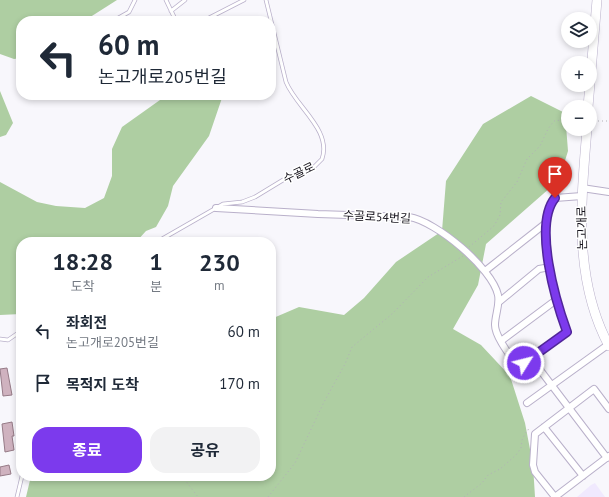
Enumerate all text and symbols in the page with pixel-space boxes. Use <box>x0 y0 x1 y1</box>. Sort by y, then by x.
map controls <box>561 12 597 136</box>
button: layers <box>561 12 597 48</box>
text: 60 m <box>98 26 159 63</box>
icon: left <box>32 32 84 84</box>
button: + <box>561 56 597 92</box>
text: 논고개로205번길 <box>98 65 227 88</box>
button: − <box>561 100 597 136</box>
pin <box>538 157 572 198</box>
street label: 수골로 <box>281 159 317 187</box>
icon: arrive <box>544 163 566 185</box>
street label: 논고개로 <box>574 206 589 250</box>
street label: 수골로54번길 <box>343 207 412 226</box>
text: 18:28 <box>52 246 113 277</box>
text: 1 <box>149 246 163 277</box>
text: 230 <box>199 247 240 278</box>
text: m <box>214 277 225 294</box>
text: 도착 <box>71 278 95 295</box>
text: 분 <box>150 278 162 295</box>
text: 좌회전 <box>66 313 107 332</box>
icon: left <box>32 320 54 342</box>
text: 60 m <box>227 322 260 341</box>
text: 논고개로205번길 <box>66 334 159 351</box>
position arrow <box>503 342 545 384</box>
icon: arrive <box>32 372 54 394</box>
text: 170 m <box>219 374 260 393</box>
text: 목적지 도착 <box>66 375 139 394</box>
button: 종료 <box>32 427 142 473</box>
button: 공유 <box>150 427 260 473</box>

